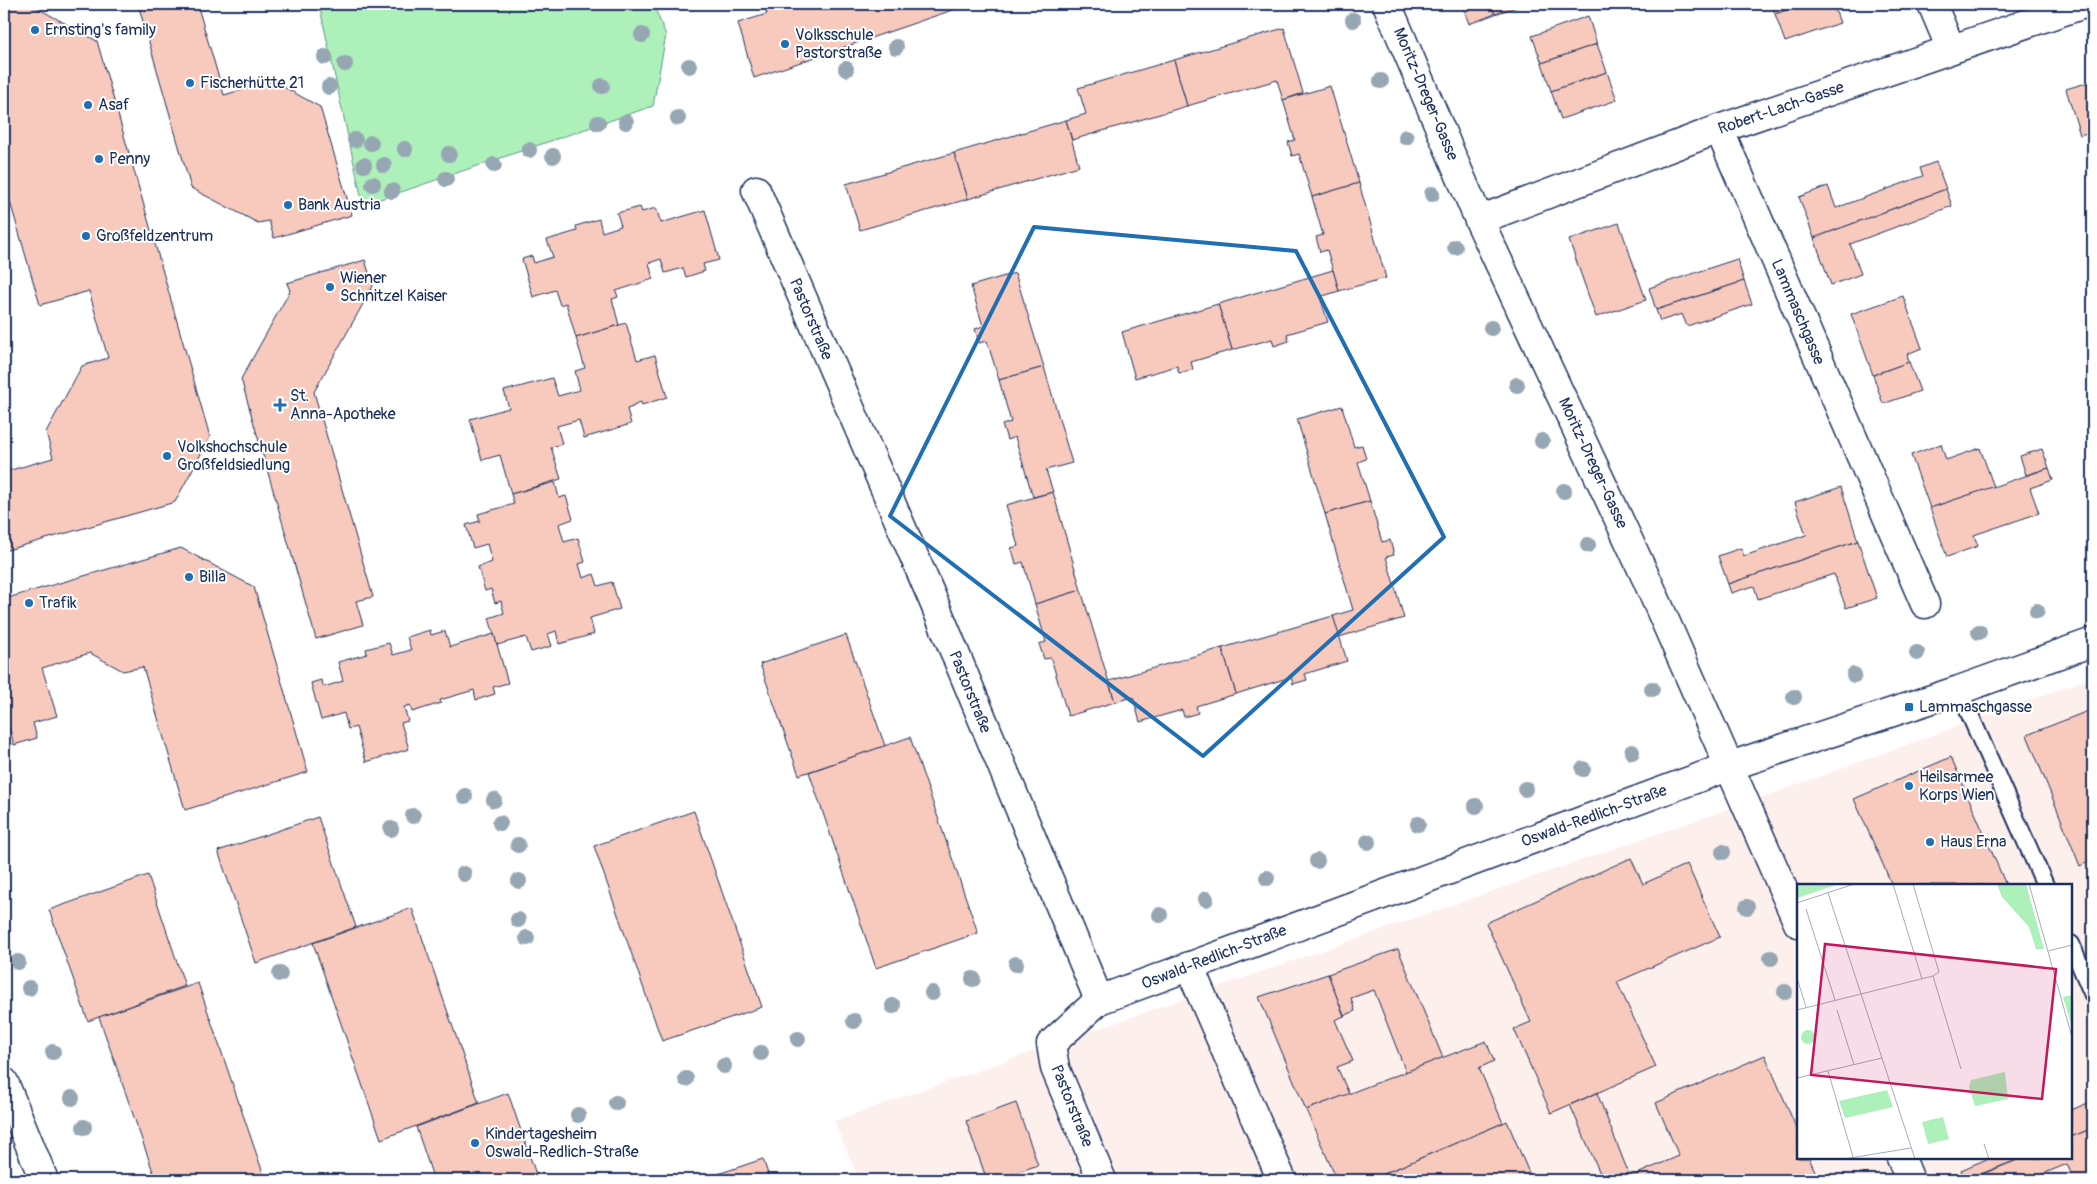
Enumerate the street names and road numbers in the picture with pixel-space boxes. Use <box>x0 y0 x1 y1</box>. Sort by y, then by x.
street label: Moritz-Dreger-Gasse <box>1389 25 1463 163</box>
street label: Robert-Lach-Gasse <box>1715 77 1847 139</box>
street label: Lammaschgasse <box>1767 256 1829 368</box>
street label: Pastorstraße <box>785 275 837 363</box>
street label: Moritz-Dreger-Gasse <box>1554 394 1632 532</box>
street label: Pastorstraße <box>944 648 996 736</box>
street label: Oswald-Redlich-Straße <box>1518 780 1670 852</box>
street label: Oswald-Redlich-Straße <box>1139 920 1289 994</box>
street label: Pastorstraße <box>1046 1062 1098 1150</box>

